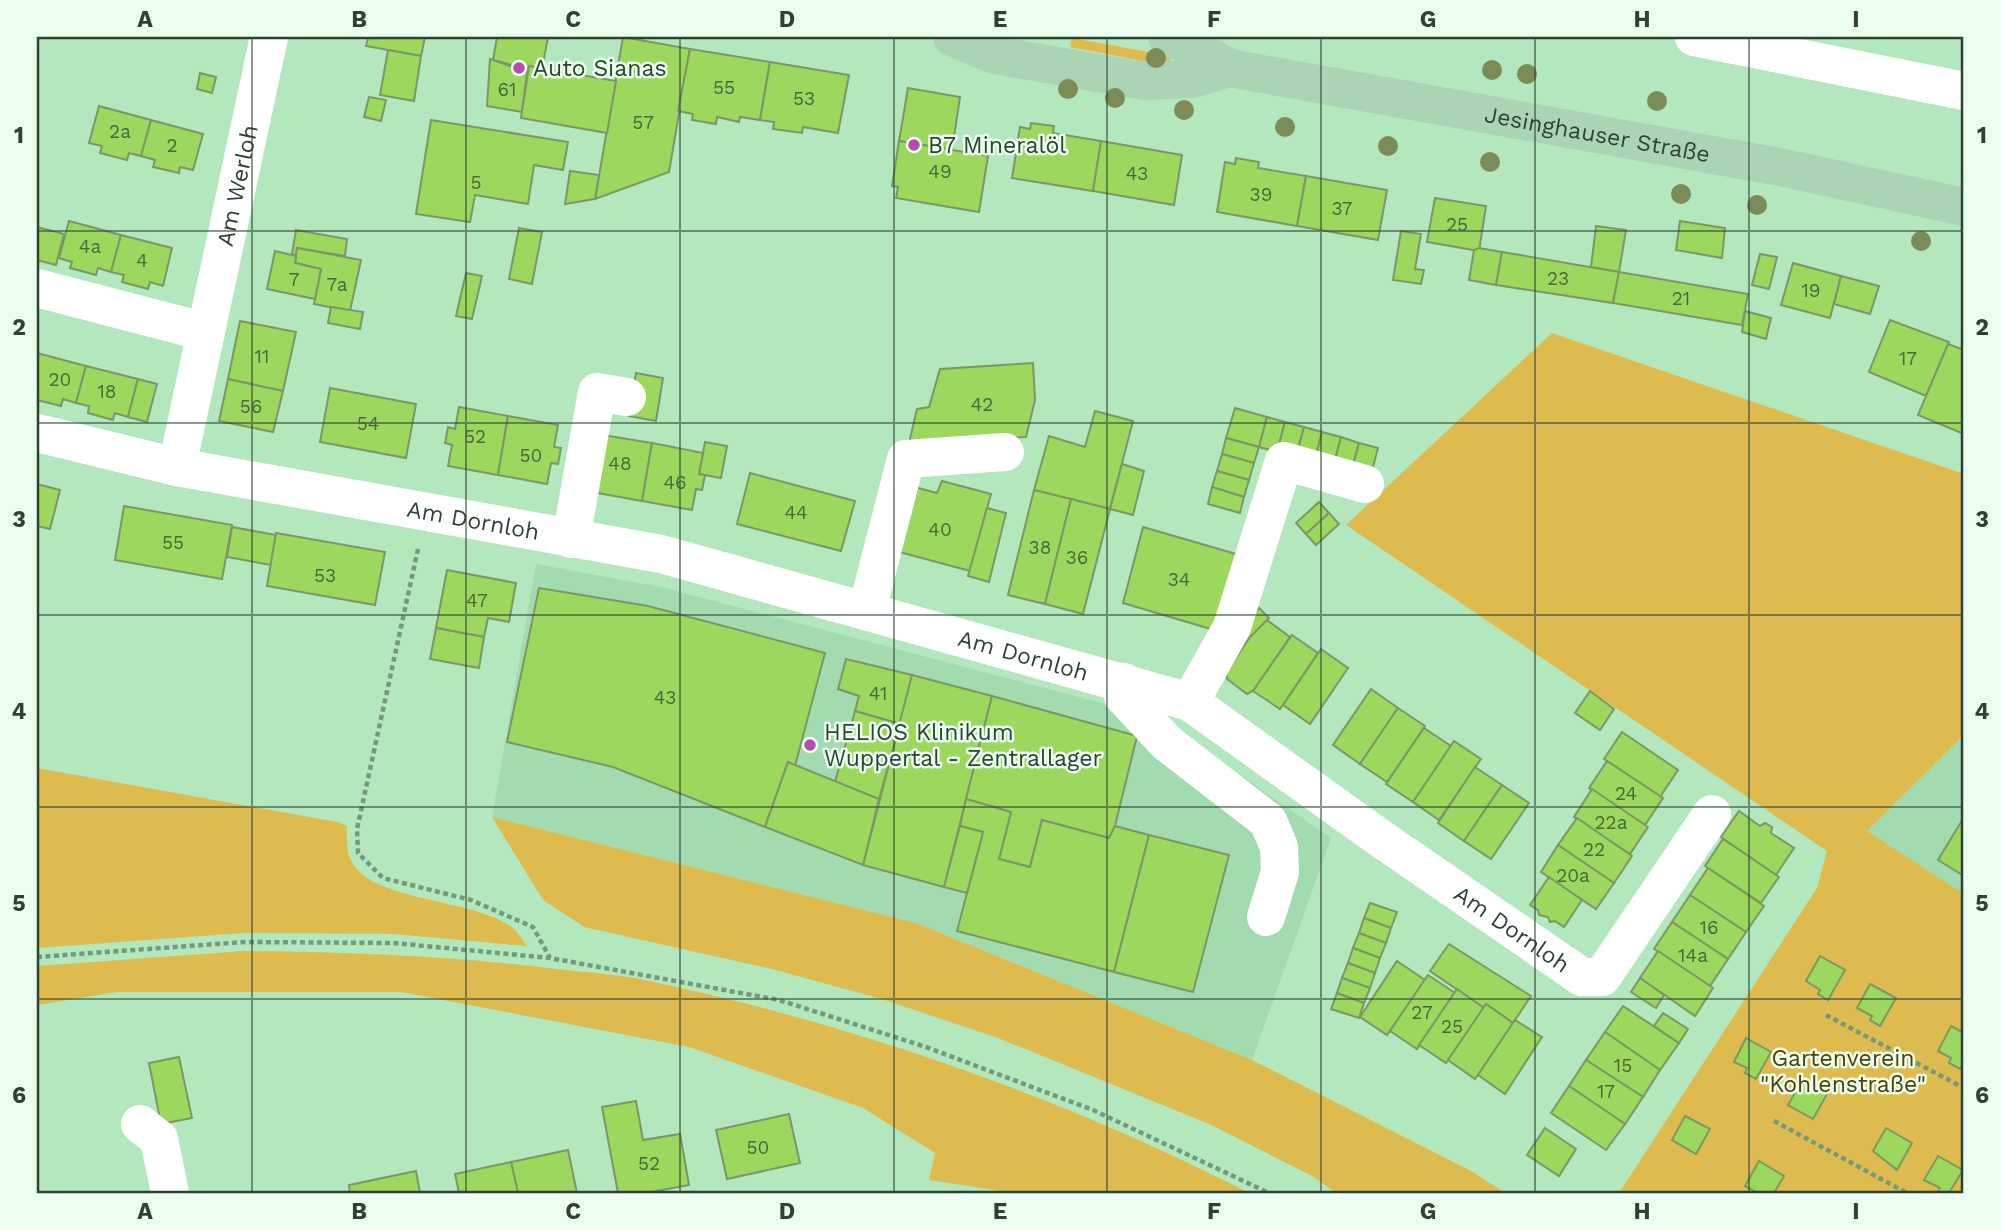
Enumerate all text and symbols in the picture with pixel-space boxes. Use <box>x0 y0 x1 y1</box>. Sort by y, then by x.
text: A <box>137 6 153 33</box>
text: B <box>351 6 367 33</box>
text: C <box>565 6 581 33</box>
text: D <box>779 6 795 33</box>
text: E <box>993 6 1007 33</box>
text: F <box>1207 6 1221 33</box>
text: G <box>1420 6 1436 33</box>
text: H <box>1633 6 1651 33</box>
text: I <box>1852 6 1860 33</box>
place label: Auto Sianas <box>533 55 667 82</box>
marker: Auto Sianas <box>511 60 527 76</box>
house number: 55 <box>713 76 735 99</box>
house number: 61 <box>498 78 516 101</box>
house number: 53 <box>793 87 815 110</box>
street label: Jesinghauser Straße <box>1482 101 1712 168</box>
house number: 57 <box>632 111 654 134</box>
house number: 2a <box>109 120 131 143</box>
text: 1 <box>14 122 24 149</box>
street label: Am Werloh <box>212 122 264 249</box>
text: 1 <box>1977 122 1987 149</box>
place label: B7 Mineralöl <box>928 132 1066 159</box>
house number: 2 <box>166 134 178 157</box>
marker: B7 Mineralöl <box>906 137 922 153</box>
house number: 49 <box>928 160 952 183</box>
house number: 43 <box>1126 162 1148 185</box>
house number: 5 <box>470 171 482 194</box>
house number: 39 <box>1250 183 1272 206</box>
house number: 37 <box>1332 197 1352 220</box>
house number: 25 <box>1446 213 1468 236</box>
house number: 4a <box>79 235 101 258</box>
house number: 4 <box>136 249 148 272</box>
house number: 23 <box>1547 267 1569 290</box>
house number: 7 <box>289 268 299 291</box>
house number: 7a <box>327 273 348 296</box>
house number: 19 <box>1801 279 1821 302</box>
house number: 21 <box>1672 287 1690 310</box>
text: 2 <box>12 314 26 341</box>
text: 2 <box>1975 314 1989 341</box>
house number: 11 <box>255 345 269 368</box>
house number: 17 <box>1899 347 1917 370</box>
house number: 20 <box>49 368 71 391</box>
house number: 18 <box>97 380 117 403</box>
house number: 42 <box>971 393 993 416</box>
house number: 56 <box>240 395 262 418</box>
house number: 54 <box>357 412 379 435</box>
house number: 52 <box>464 425 486 448</box>
house number: 50 <box>520 444 542 467</box>
house number: 48 <box>608 452 632 475</box>
house number: 46 <box>663 471 687 494</box>
street label: Am Dornloh <box>405 496 542 546</box>
house number: 44 <box>784 501 808 524</box>
text: 3 <box>12 506 26 533</box>
text: 3 <box>1975 506 1989 533</box>
house number: 40 <box>928 518 952 541</box>
house number: 55 <box>162 531 184 554</box>
house number: 38 <box>1029 536 1051 559</box>
house number: 36 <box>1066 546 1088 569</box>
house number: 53 <box>314 564 336 587</box>
house number: 34 <box>1168 568 1190 591</box>
house number: 47 <box>466 589 488 612</box>
street label: Am Dornloh <box>955 625 1091 687</box>
house number: 41 <box>869 682 887 705</box>
house number: 43 <box>654 686 676 709</box>
text: 4 <box>12 698 27 725</box>
text: 4 <box>1975 698 1990 725</box>
place label: HELIOS Klinikum Wuppertal - Zentrallager <box>824 719 1102 772</box>
marker: HELIOS Klinikum Wuppertal - Zentrallager <box>802 737 818 753</box>
house number: 24 <box>1615 782 1637 805</box>
house number: 22a <box>1595 811 1628 834</box>
house number: 22 <box>1583 838 1605 861</box>
house number: 20a <box>1556 864 1590 887</box>
street label: Am Dornloh <box>1449 880 1575 978</box>
text: 5 <box>12 890 26 917</box>
text: 5 <box>1975 890 1989 917</box>
house number: 16 <box>1700 916 1718 939</box>
house number: 14a <box>1678 944 1708 967</box>
house number: 27 <box>1411 1001 1433 1024</box>
house number: 25 <box>1441 1015 1463 1038</box>
park label: Gartenverein "Kohlenstraße" <box>1760 1045 1926 1098</box>
house number: 15 <box>1614 1054 1632 1077</box>
house number: 17 <box>1597 1080 1615 1103</box>
text: 6 <box>12 1082 26 1109</box>
text: 6 <box>1975 1082 1989 1109</box>
house number: 50 <box>747 1136 769 1159</box>
house number: 52 <box>638 1152 660 1175</box>
text: A <box>137 1198 153 1225</box>
text: B <box>351 1198 367 1225</box>
text: C <box>565 1198 581 1225</box>
text: D <box>779 1198 795 1225</box>
text: E <box>993 1198 1007 1225</box>
text: F <box>1207 1198 1221 1225</box>
text: G <box>1420 1198 1436 1225</box>
text: H <box>1633 1198 1651 1225</box>
text: I <box>1852 1198 1860 1225</box>

